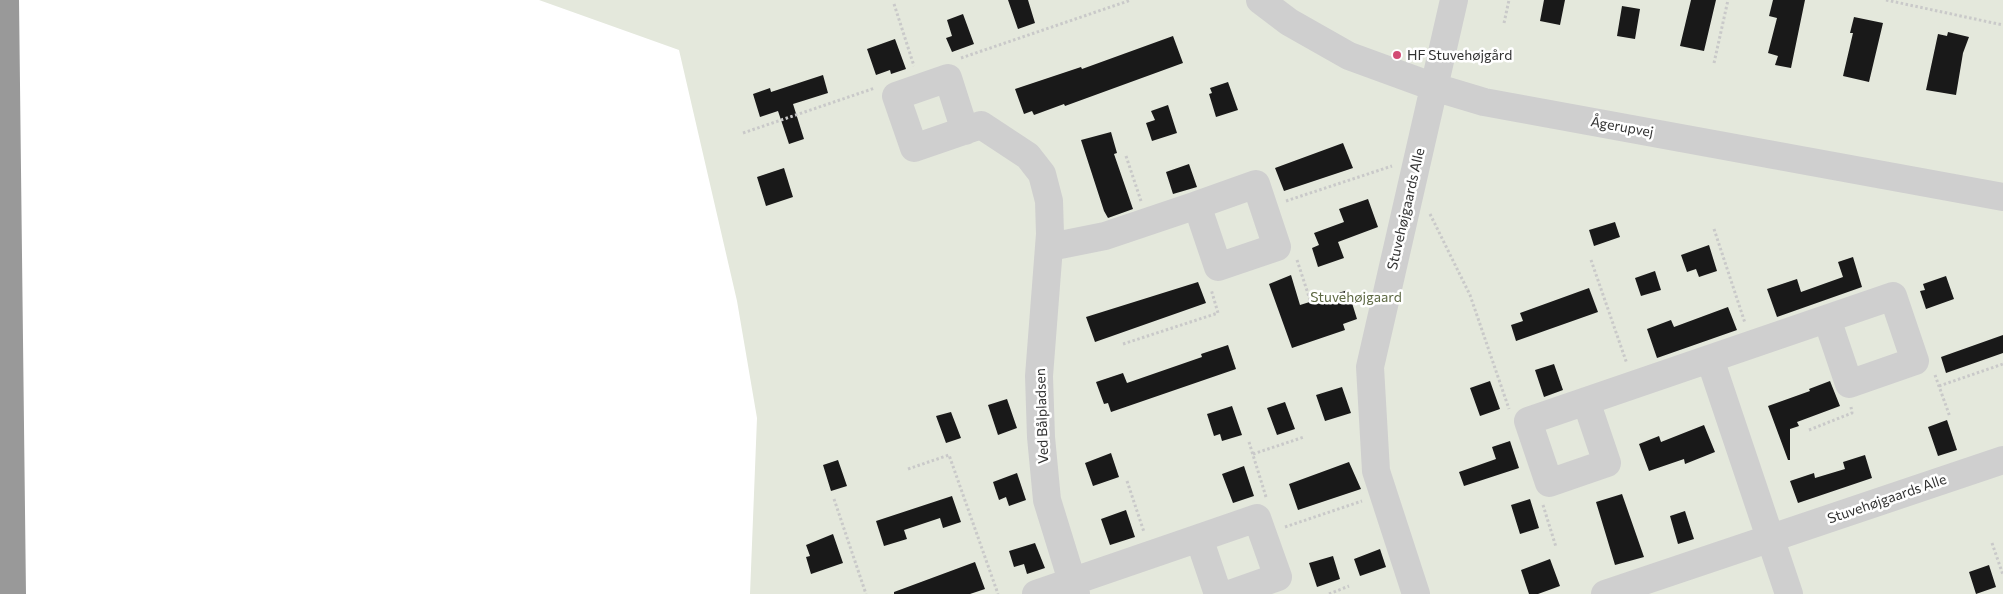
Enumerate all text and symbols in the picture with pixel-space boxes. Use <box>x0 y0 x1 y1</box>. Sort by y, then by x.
place label: HF Stuvehøjgård <box>1407 47 1512 63</box>
marker: HF Stuvehøjgård <box>1391 49 1403 61</box>
street label: Ågerupvej <box>1589 113 1655 141</box>
street label: Stuvehøjgaards Alle <box>1384 146 1428 272</box>
park label: Stuvehøjgaard <box>1310 289 1402 305</box>
street label: Ved Bålpladsen <box>1032 368 1052 464</box>
street label: Stuvehøjgaards Alle <box>1825 471 1949 527</box>

